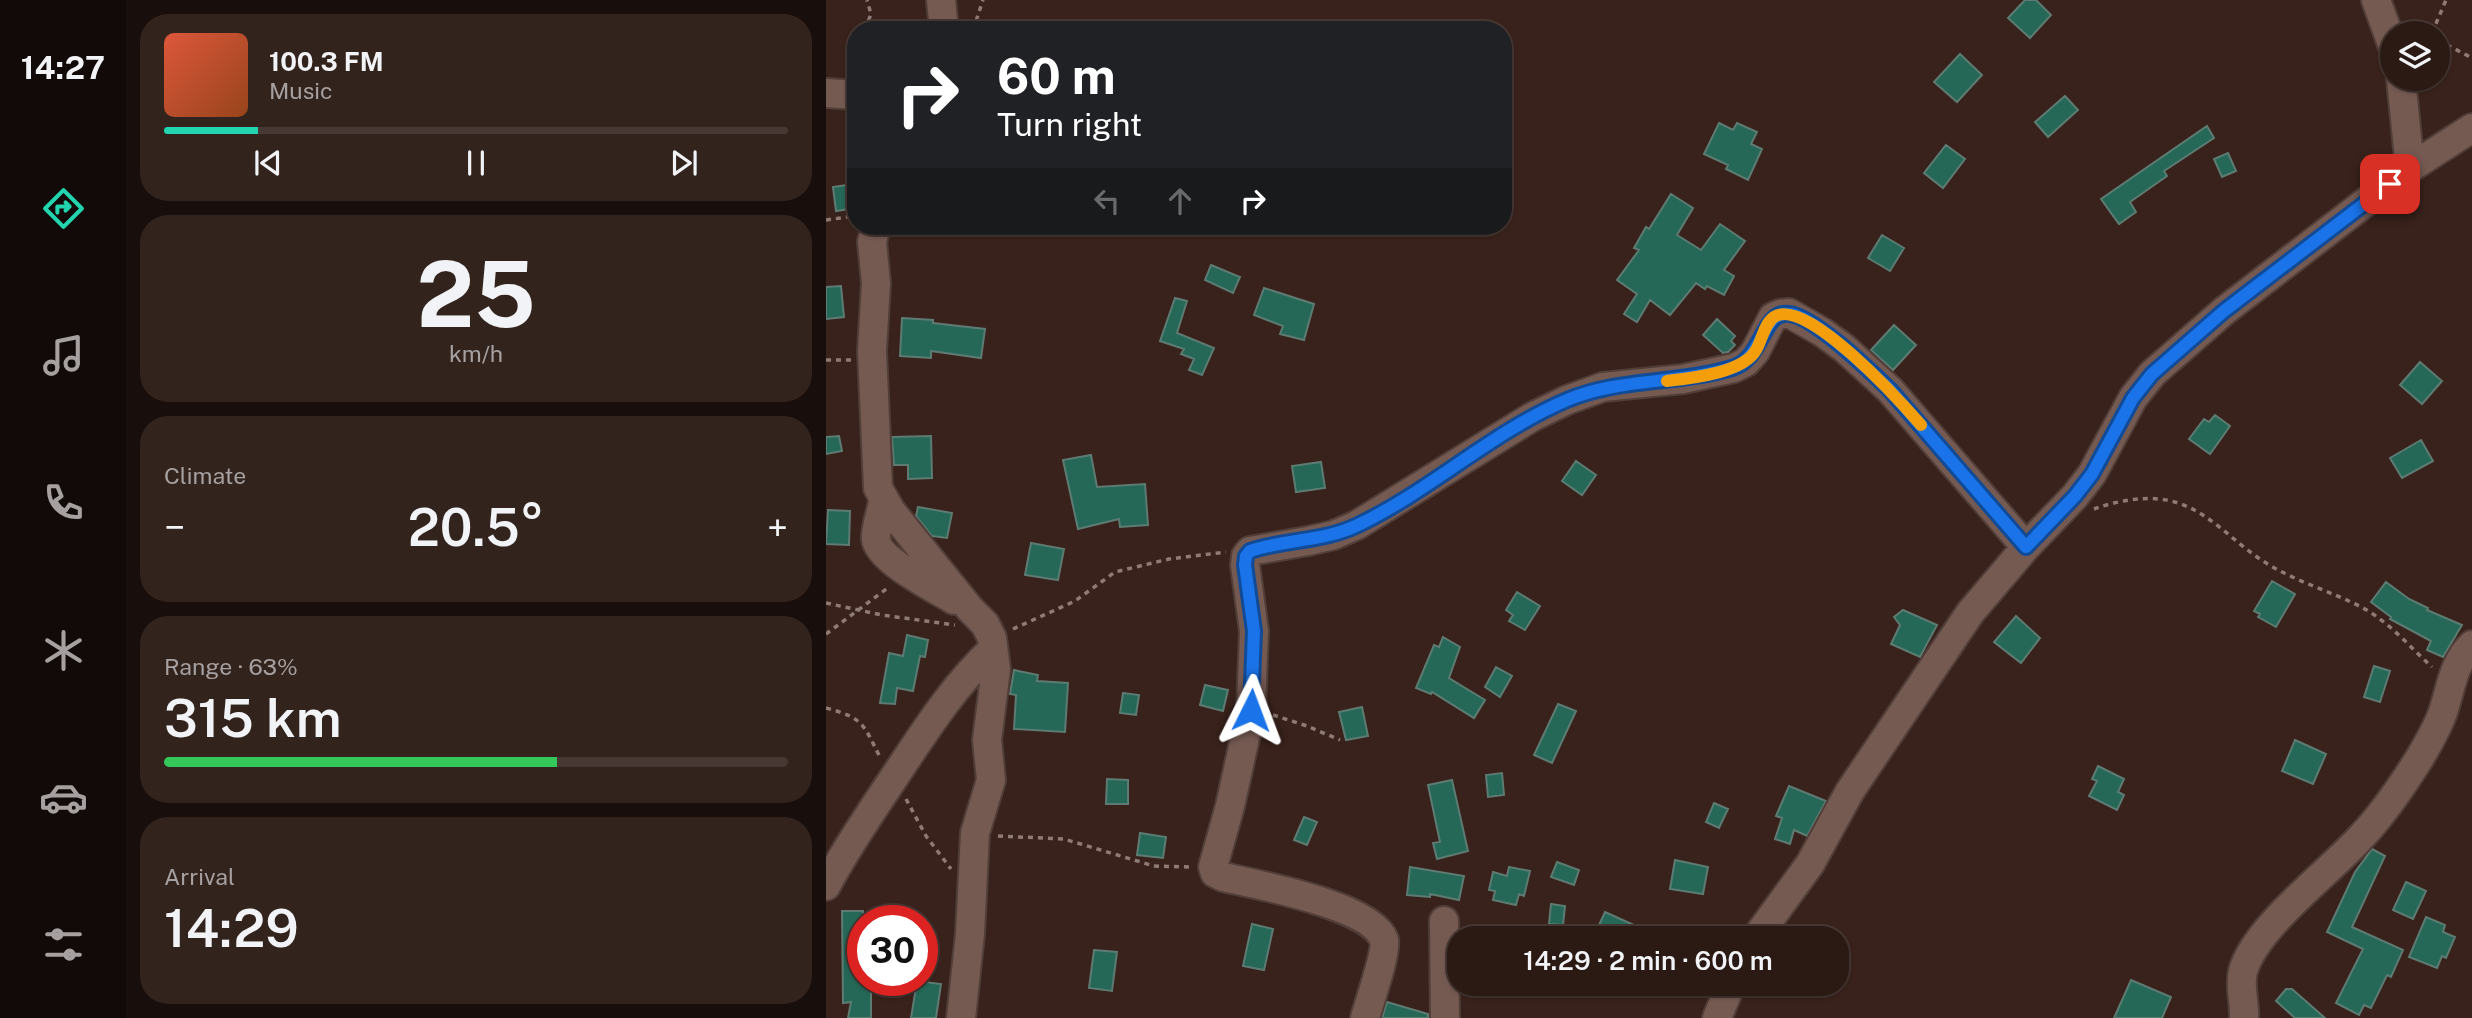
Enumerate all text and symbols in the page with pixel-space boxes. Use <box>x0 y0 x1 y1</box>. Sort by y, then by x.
map controls <box>2380 21 2450 91</box>
button: layers <box>2380 21 2450 91</box>
text: 100.3 FM <box>269 46 384 77</box>
text: 60 m <box>997 47 1116 105</box>
text: 14:27 <box>21 49 105 86</box>
icon: right <box>882 49 973 140</box>
text: Music <box>269 77 333 104</box>
text: Turn right <box>997 106 1142 143</box>
icon: previous <box>249 144 287 182</box>
icon: pause <box>457 144 495 182</box>
icon: next <box>665 144 703 182</box>
pin <box>2360 154 2420 214</box>
icon: arrive <box>2371 165 2409 203</box>
icon: left <box>1088 182 1126 220</box>
icon: ahead <box>1161 182 1199 220</box>
icon: right <box>1234 182 1272 220</box>
icon: directions <box>39 184 88 233</box>
text: 25 <box>416 241 536 347</box>
icon: music <box>39 331 88 380</box>
text: km/h <box>449 340 503 367</box>
text: Climate <box>164 462 246 489</box>
icon: phone <box>39 478 88 527</box>
text: 20.5° <box>408 497 544 558</box>
text: − <box>164 505 185 550</box>
text: + <box>767 505 788 550</box>
icon: climate <box>39 626 88 675</box>
text: Range · 63% <box>164 653 298 680</box>
position arrow <box>1214 673 1288 747</box>
text: 315 km <box>164 688 341 749</box>
icon: car <box>39 773 88 822</box>
text: Arrival <box>164 863 235 890</box>
text: 14:29 <box>164 898 299 959</box>
speed limit sign: 30 <box>847 905 938 996</box>
icon: filters <box>39 920 88 969</box>
text: 14:29 · 2 min · 600 m <box>1523 945 1773 976</box>

